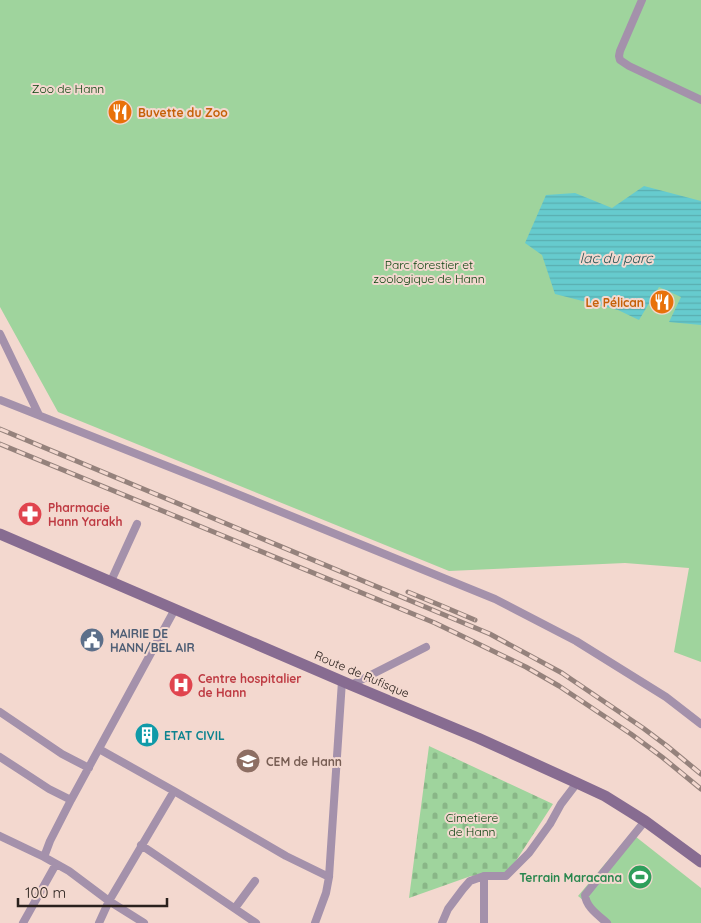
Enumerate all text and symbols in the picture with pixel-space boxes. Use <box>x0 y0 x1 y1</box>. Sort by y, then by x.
park label: Zoo de Hann <box>32 81 104 96</box>
restaurant icon: Buvette du Zoo <box>107 99 133 125</box>
place label: Buvette du Zoo <box>138 105 228 120</box>
water label: lac du parc <box>580 249 654 267</box>
park label: Parc forestier et zoologique de Hann <box>373 257 485 286</box>
restaurant icon: Le Pélican <box>649 289 675 315</box>
place label: Le Pélican <box>586 295 644 310</box>
place label: Pharmacie Hann Yarakh <box>48 500 123 529</box>
pharmacy icon: Pharmacie Hann Yarakh <box>17 501 43 527</box>
place label: MAIRIE DE HANN/BEL AIR <box>110 626 195 655</box>
public building icon: MAIRIE DE HANN/BEL AIR <box>79 627 105 653</box>
street label: Route de Rufisque <box>312 647 412 701</box>
place label: Centre hospitalier de Hann <box>198 671 302 700</box>
hospital icon: Centre hospitalier de Hann <box>168 672 194 698</box>
building icon: ETAT CIVIL <box>134 722 160 748</box>
place label: ETAT CIVIL <box>164 728 225 743</box>
school or university icon: CEM de Hann <box>235 748 261 774</box>
place label: CEM de Hann <box>266 754 342 769</box>
park label: Cimetiere de Hann <box>446 810 499 839</box>
sports icon: Terrain Maracana <box>627 864 653 890</box>
place label: Terrain Maracana <box>519 870 622 885</box>
scale bar <box>18 876 166 908</box>
text: 100 m <box>25 883 66 902</box>

